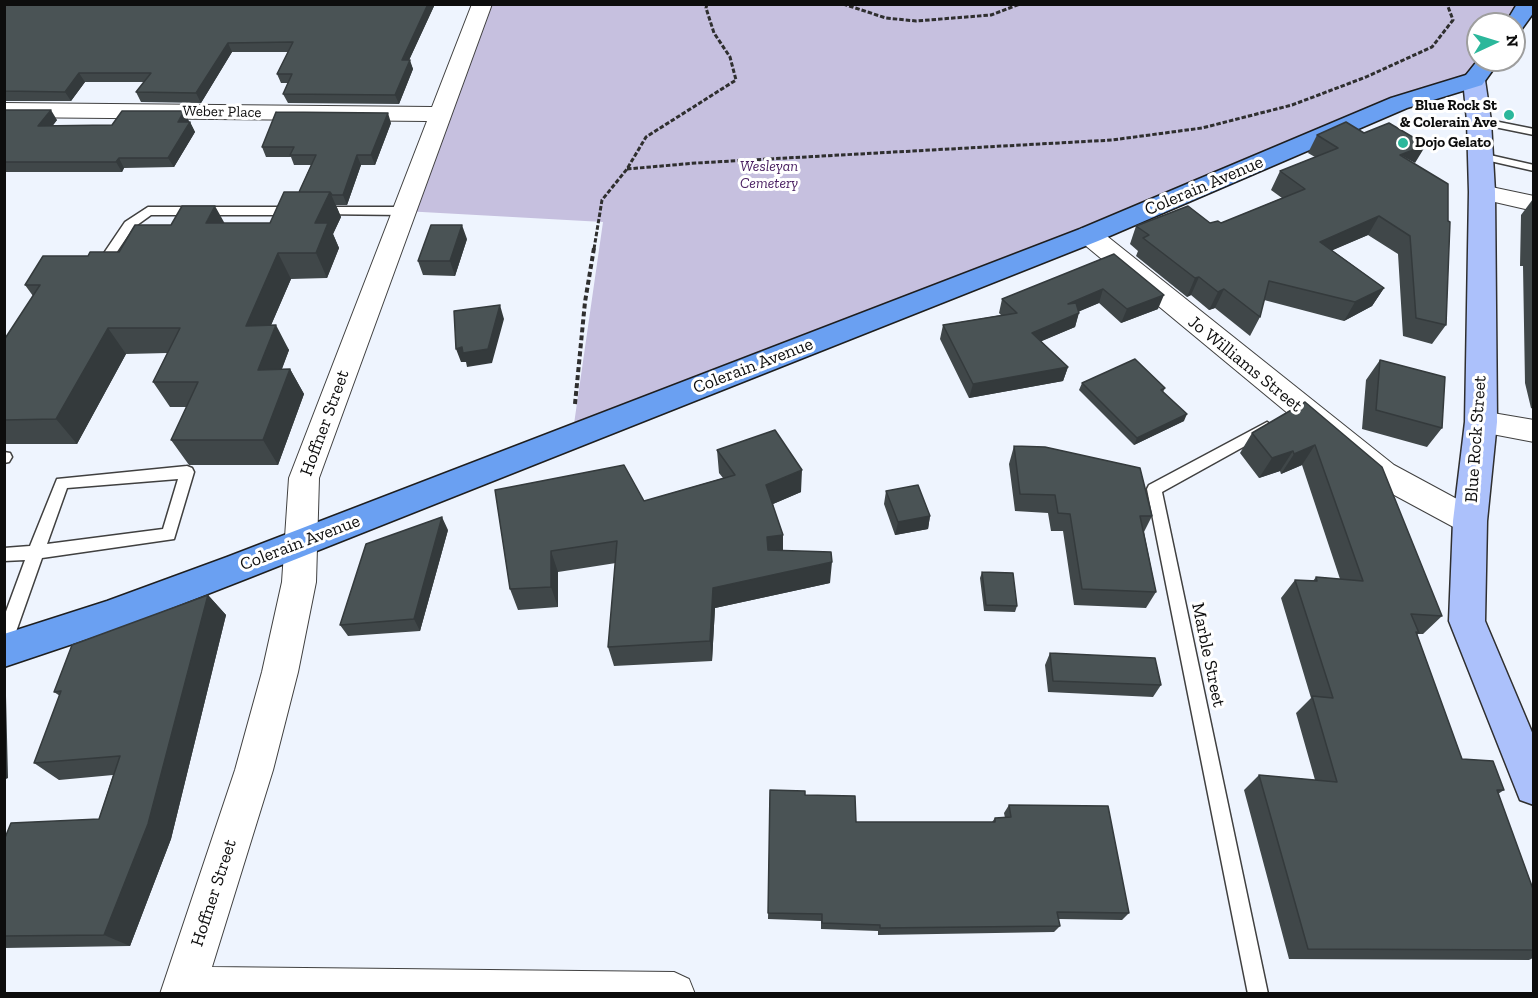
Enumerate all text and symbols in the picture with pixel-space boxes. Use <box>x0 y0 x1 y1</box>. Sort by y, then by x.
north arrow <box>1466 12 1526 72</box>
text: N <box>1503 34 1522 48</box>
place label: Blue Rock St & Colerain Ave <box>1400 97 1497 132</box>
street label: Weber Place <box>182 102 262 122</box>
marker: Blue Rock St & Colerain Ave <box>1502 108 1516 122</box>
place label: Dojo Gelato <box>1415 134 1491 152</box>
marker: Dojo Gelato <box>1396 136 1410 150</box>
street label: Colerain Avenue <box>1141 151 1267 221</box>
park label: Wesleyan Cemetery <box>740 158 798 193</box>
street label: Jo Williams Street <box>1183 311 1307 417</box>
street label: Colerain Avenue <box>690 333 816 399</box>
street label: Hoffner Street <box>296 367 354 479</box>
street label: Blue Rock Street <box>1461 375 1491 503</box>
street label: Colerain Avenue <box>237 510 363 576</box>
street label: Marble Street <box>1186 601 1230 709</box>
street label: Hoffner Street <box>187 837 241 949</box>

